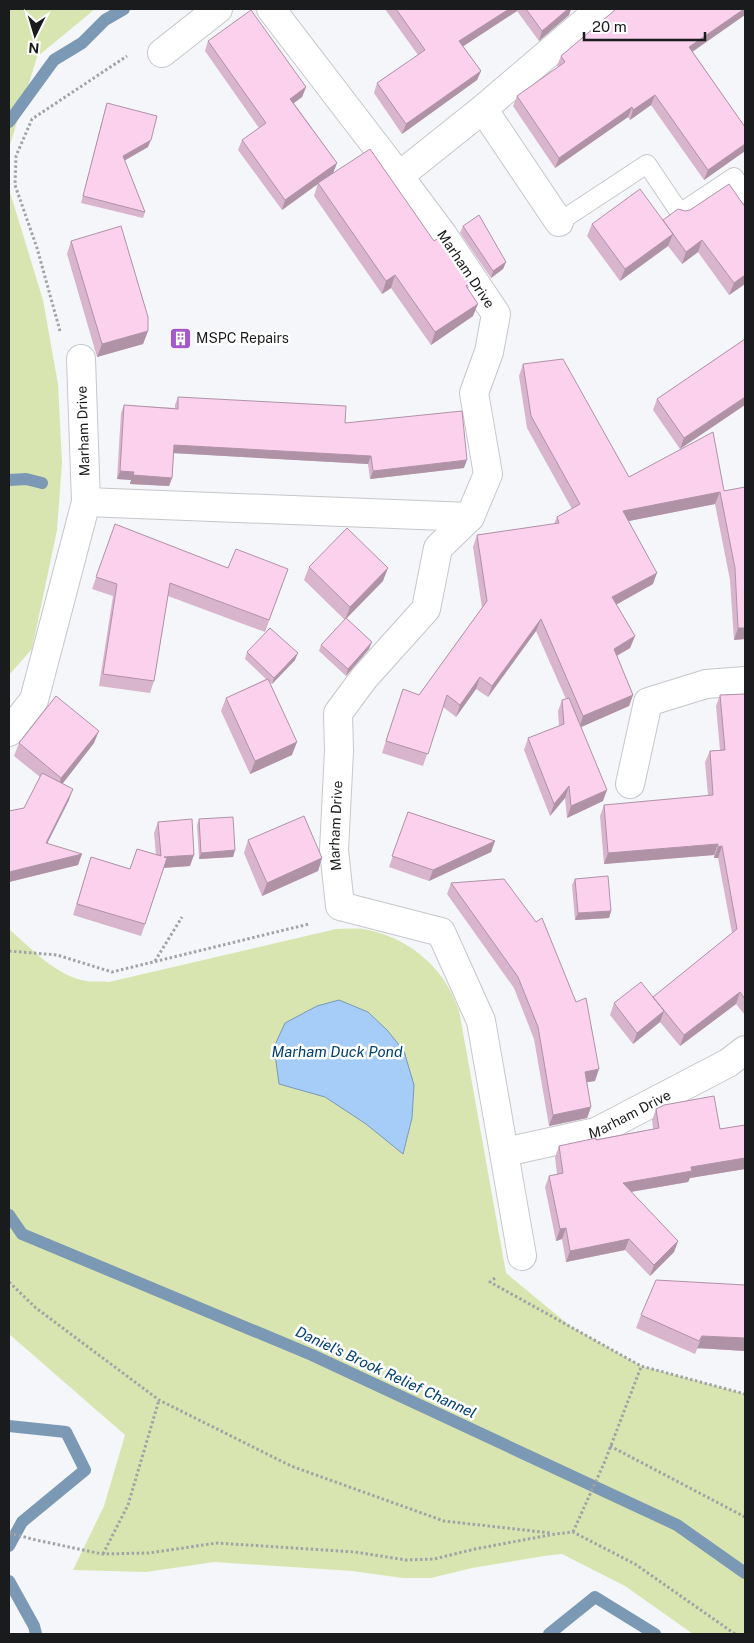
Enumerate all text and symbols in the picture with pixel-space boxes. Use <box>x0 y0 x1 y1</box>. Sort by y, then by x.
north arrow <box>10 10 60 60</box>
scale bar <box>584 10 705 42</box>
text: 20 m <box>592 18 627 35</box>
text: N <box>28 40 40 56</box>
street label: Marham Drive <box>434 227 498 311</box>
building icon: MSPC Repairs <box>168 326 192 350</box>
place label: MSPC Repairs <box>196 330 289 346</box>
street label: Marham Drive <box>73 385 93 476</box>
street label: Marham Drive <box>326 780 345 872</box>
water label: Marham Duck Pond <box>271 1043 403 1060</box>
street label: Marham Drive <box>587 1086 673 1141</box>
water label: Daniel's Brook Relief Channel <box>293 1323 479 1421</box>

